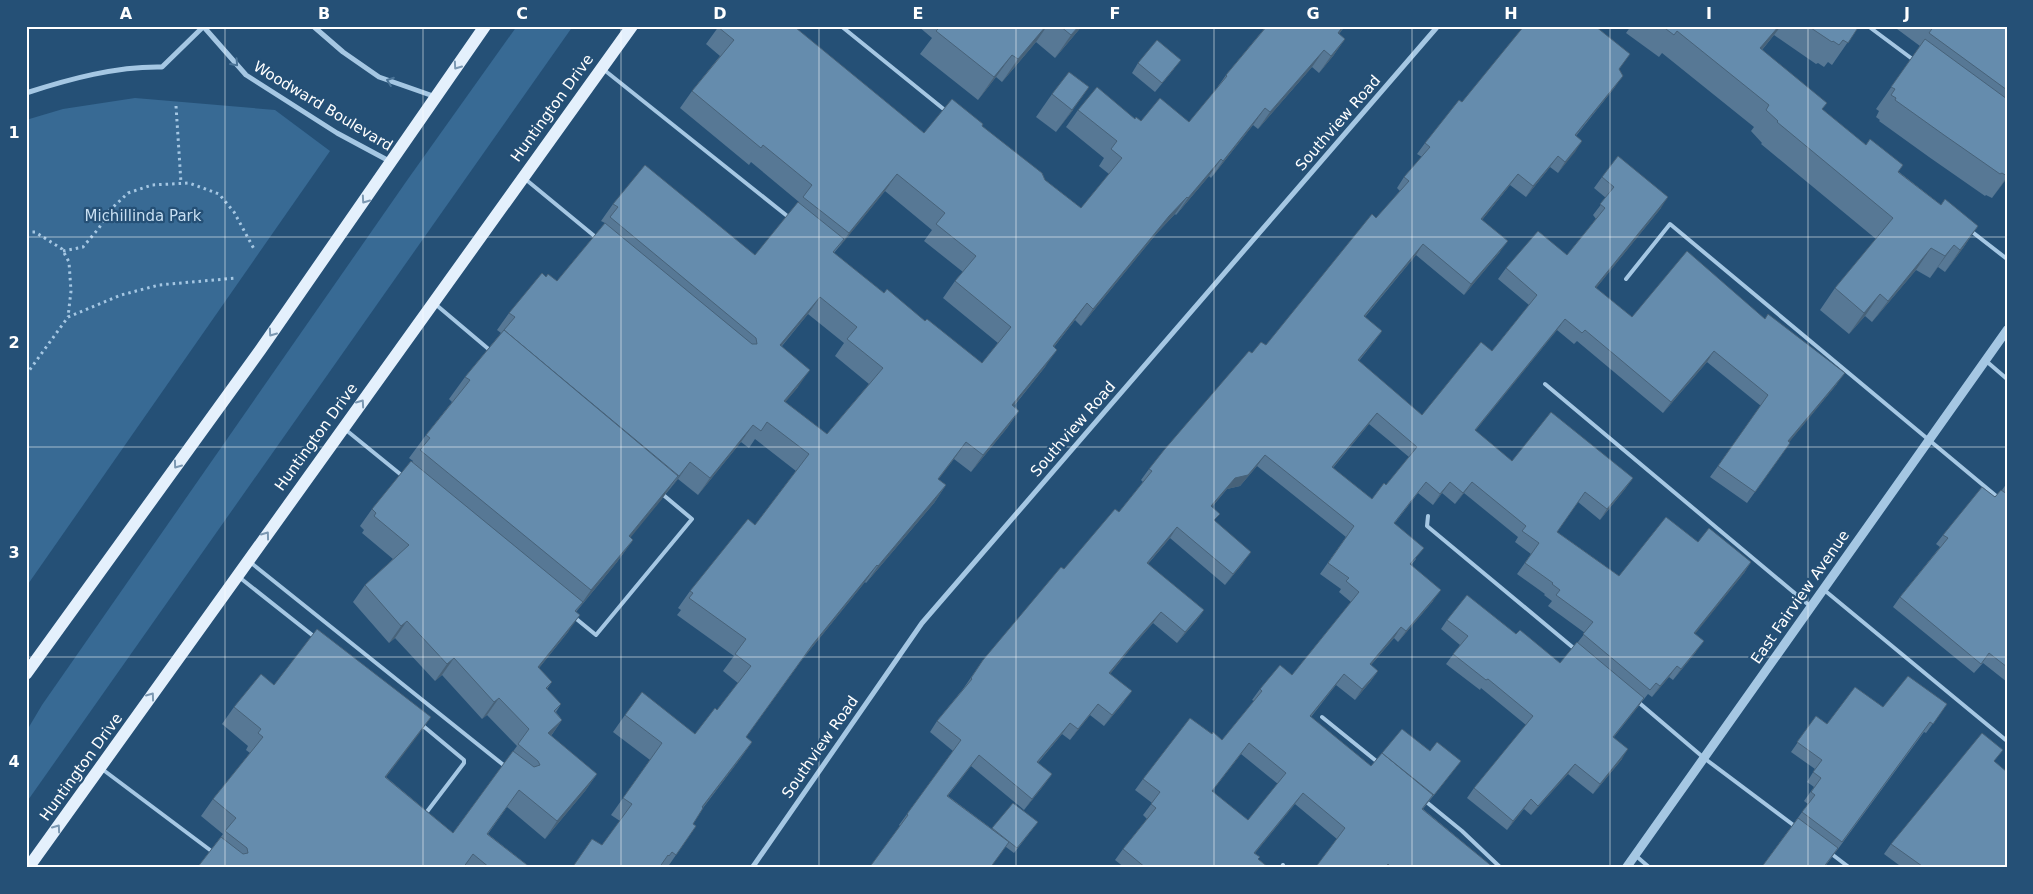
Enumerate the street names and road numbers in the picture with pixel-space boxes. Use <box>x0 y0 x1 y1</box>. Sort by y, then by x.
street label: Huntington Drive <box>507 51 597 165</box>
street label: Woodward Boulevard <box>250 57 396 155</box>
street label: Southview Road <box>1292 72 1384 174</box>
street label: Southview Road <box>1027 378 1119 480</box>
street label: Huntington Drive <box>271 380 361 494</box>
street label: East Fairview Avenue <box>1747 527 1853 667</box>
street label: Southview Road <box>778 692 862 802</box>
street label: Huntington Drive <box>36 710 126 824</box>

